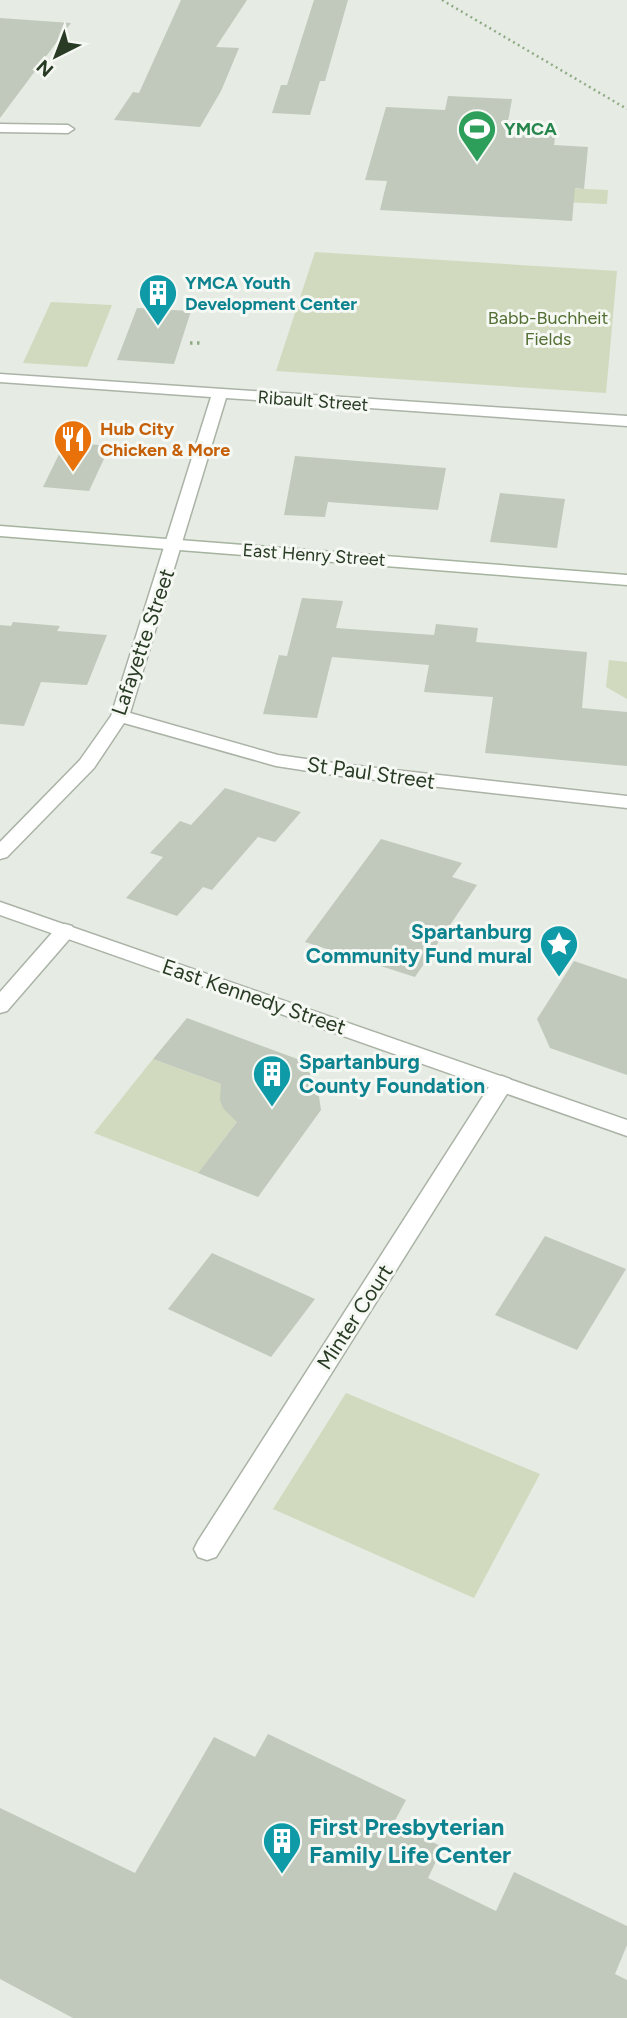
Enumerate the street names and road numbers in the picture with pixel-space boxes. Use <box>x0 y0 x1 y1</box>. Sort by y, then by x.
street label: Ribault Street <box>257 386 369 416</box>
street label: East Henry Street <box>242 539 386 571</box>
street label: Lafayette Street <box>106 565 179 718</box>
street label: St Paul Street <box>305 751 437 794</box>
street label: East Kennedy Street <box>159 953 349 1040</box>
street label: Minter Court <box>311 1260 398 1374</box>

